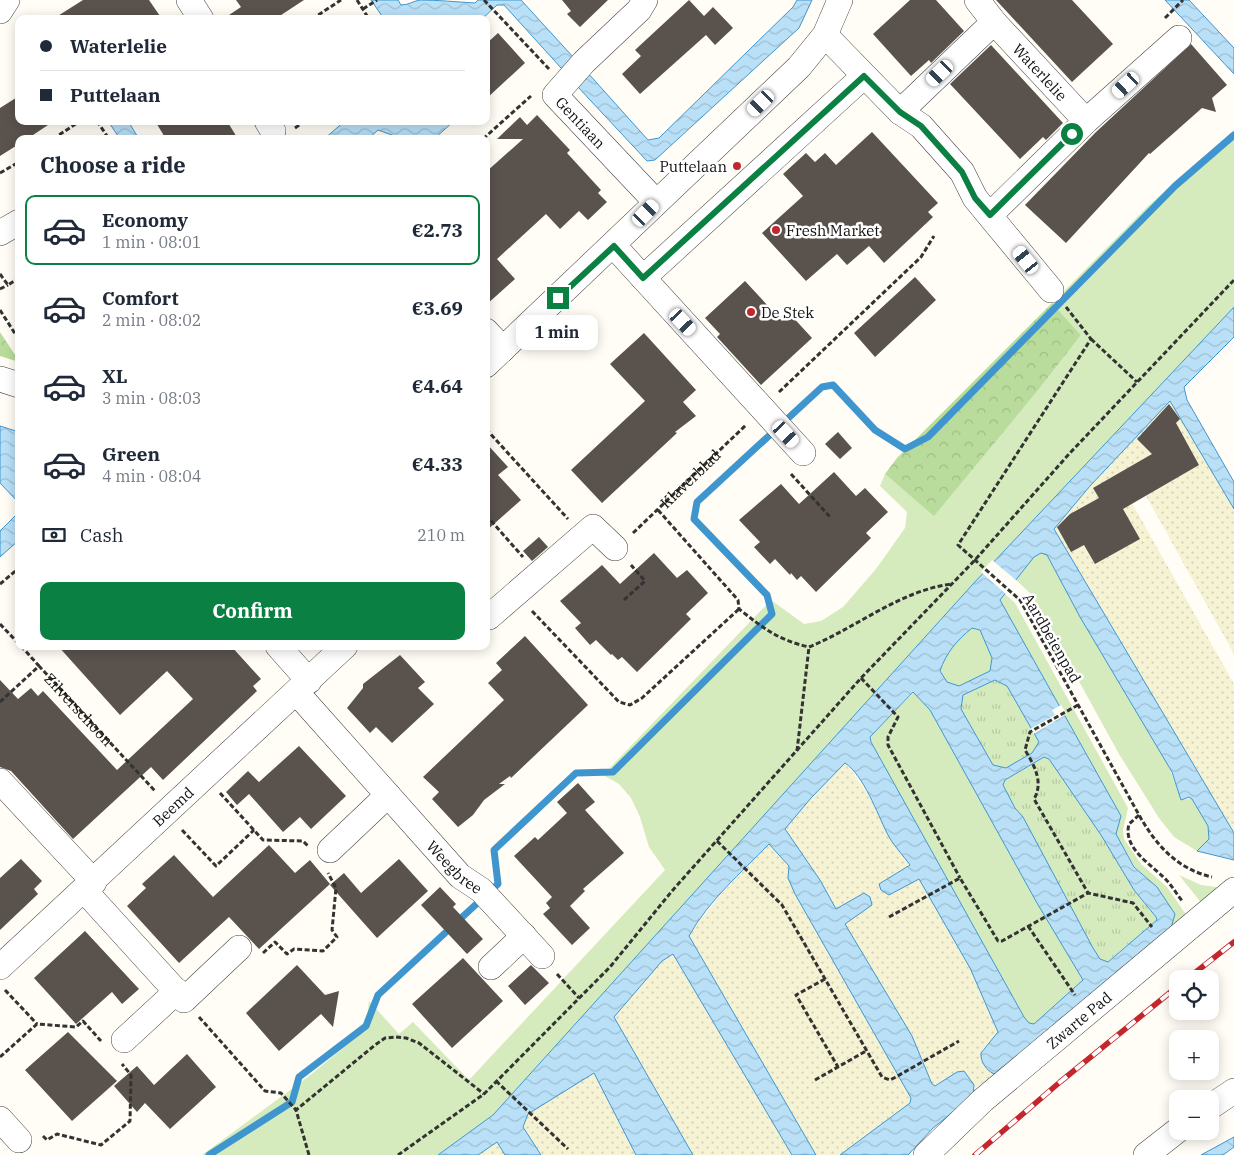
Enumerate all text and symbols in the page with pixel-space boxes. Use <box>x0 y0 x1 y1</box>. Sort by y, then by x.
text: Waterlelie <box>70 34 167 58</box>
street label: Waterlelie <box>1009 39 1072 104</box>
car <box>923 57 956 89</box>
car <box>1109 69 1142 101</box>
text: Puttelaan <box>70 83 161 107</box>
car <box>744 87 777 119</box>
street label: Gentiaan <box>552 92 610 153</box>
route start <box>1061 123 1083 145</box>
text: Choose a ride <box>40 150 186 179</box>
place label: Puttelaan <box>659 157 727 176</box>
marker: Puttelaan <box>731 160 743 172</box>
car <box>630 197 661 229</box>
icon: car <box>42 208 87 253</box>
text: Economy <box>102 208 188 232</box>
text: €2.73 <box>412 218 463 242</box>
place label: Fresh Market <box>786 221 880 240</box>
marker: Fresh Market <box>770 224 782 236</box>
text: 1 min · 08:01 <box>102 232 201 252</box>
car <box>1010 244 1041 276</box>
icon: car <box>42 286 87 331</box>
text: Comfort <box>102 286 179 310</box>
route end <box>547 287 569 309</box>
text: €3.69 <box>412 296 463 320</box>
place label: De Stek <box>761 303 814 322</box>
car <box>667 306 698 338</box>
marker: De Stek <box>745 306 757 318</box>
text: 2 min · 08:02 <box>102 310 201 330</box>
callout: 1 min <box>517 316 599 350</box>
text: 1 min <box>535 322 579 342</box>
icon: car <box>42 364 87 409</box>
text: XL <box>102 364 128 388</box>
text: €4.64 <box>412 374 463 398</box>
text: 3 min · 08:03 <box>102 388 201 408</box>
car <box>770 418 801 450</box>
icon: car <box>42 442 87 487</box>
text: Green <box>102 442 160 466</box>
street label: Klaverblad <box>656 445 724 512</box>
text: €4.33 <box>412 452 463 476</box>
text: 4 min · 08:04 <box>102 466 201 486</box>
icon: cash <box>40 521 68 549</box>
text: Cash <box>80 523 124 547</box>
text: 210 m <box>417 525 465 545</box>
button: Confirm <box>40 582 465 640</box>
street label: Aardbeienpad <box>1019 590 1085 686</box>
street label: Zilverschoon <box>41 669 118 750</box>
street label: Beemd <box>148 782 197 830</box>
street label: Weegbree <box>423 836 486 898</box>
map controls <box>1169 970 1219 1140</box>
button: locate <box>1169 970 1219 1020</box>
street label: Zwarte Pad <box>1042 987 1115 1053</box>
button: + <box>1169 1030 1219 1080</box>
button: − <box>1169 1090 1219 1140</box>

